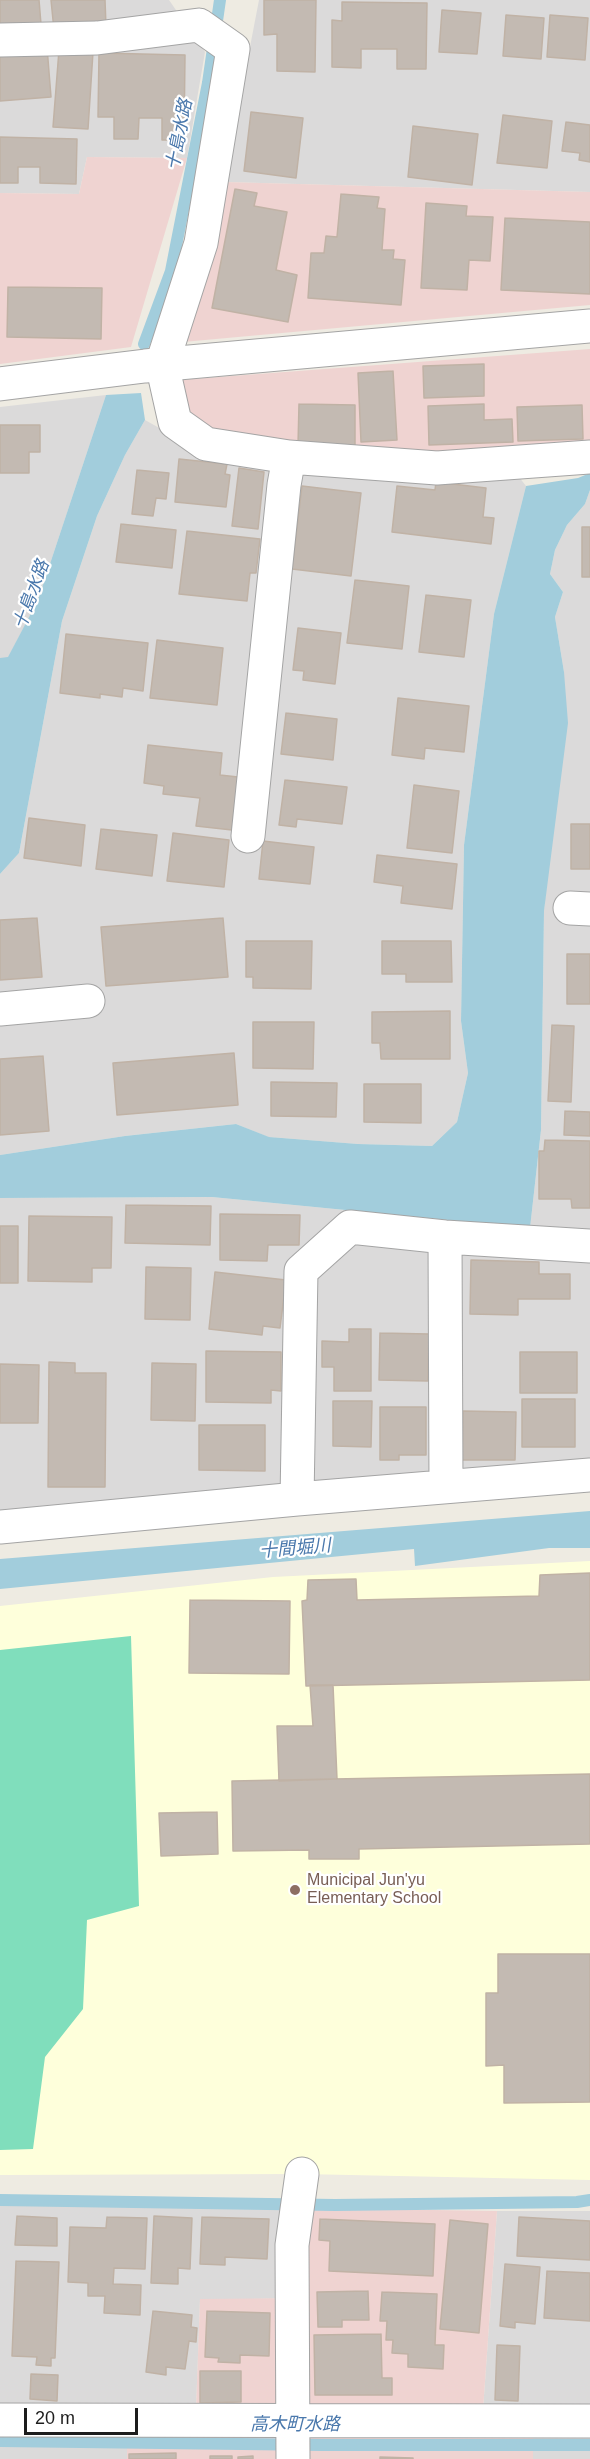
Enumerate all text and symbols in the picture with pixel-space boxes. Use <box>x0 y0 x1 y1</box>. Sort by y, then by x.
water label: 十島水路 <box>163 98 197 172</box>
water label: 十島水路 <box>10 557 54 633</box>
water label: 十間堀川 <box>258 1535 332 1563</box>
place label: Municipal Jun'yu Elementary School <box>307 1871 441 1909</box>
marker: Municipal Jun'yu Elementary School <box>288 1883 302 1897</box>
scale bar <box>27 2396 141 2434</box>
text: 20 m <box>35 2408 75 2428</box>
water label: 高木町水路 <box>250 2414 340 2436</box>

